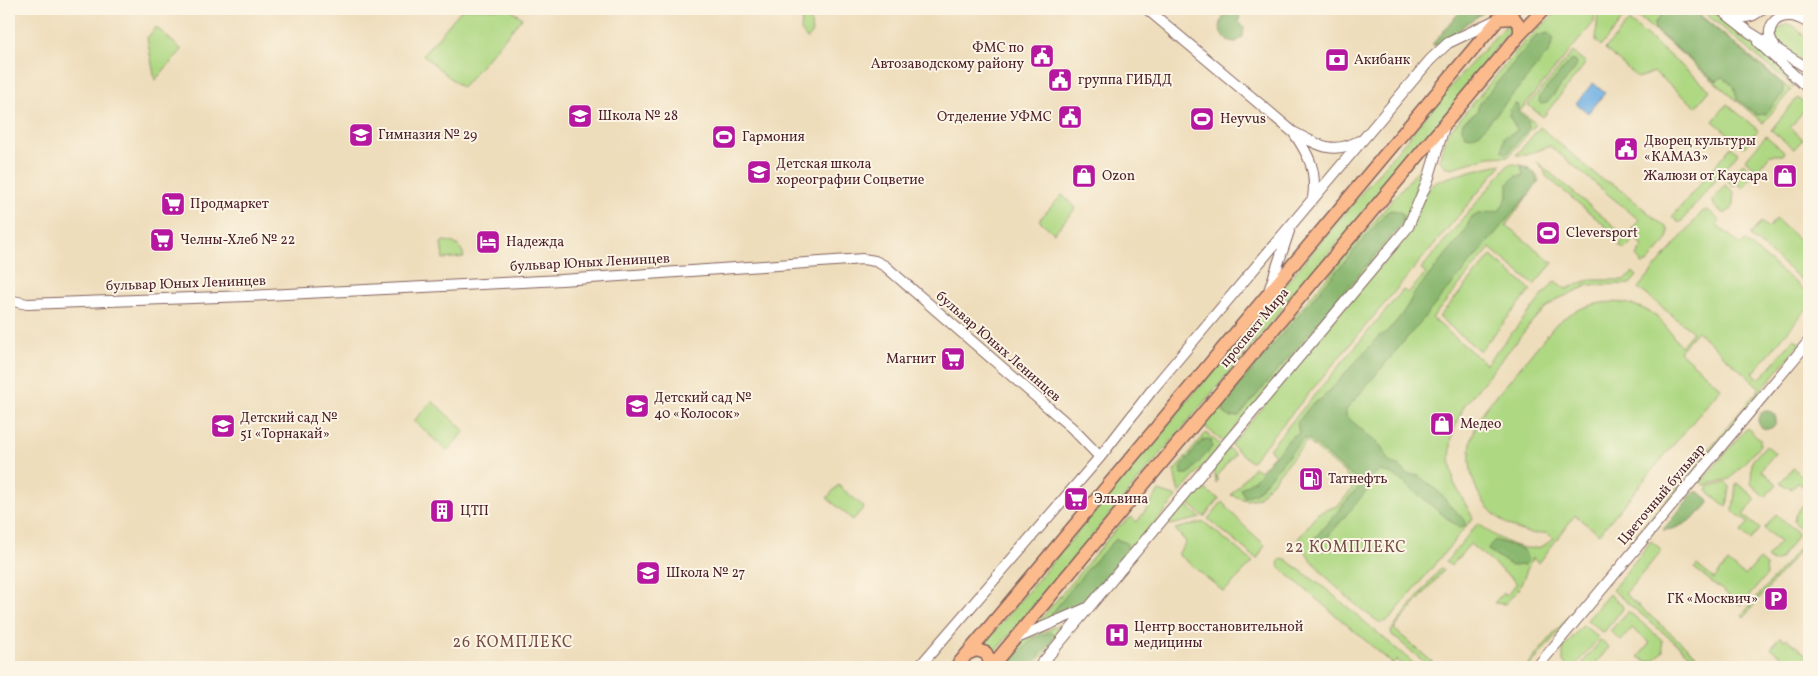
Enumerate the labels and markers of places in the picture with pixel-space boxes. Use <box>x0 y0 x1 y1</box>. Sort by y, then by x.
place label: ФМС по Автозаводскому району <box>871 39 1024 74</box>
public building icon: ФМС по Автозаводскому району <box>1029 43 1055 69</box>
bank icon: Акибанк <box>1324 47 1350 73</box>
place label: Акибанк <box>1354 51 1411 70</box>
public building icon: группа ГИБДД <box>1047 67 1073 93</box>
place label: группа ГИБДД <box>1078 71 1172 90</box>
school or university icon: Школа № 28 <box>567 103 593 129</box>
public building icon: Отделение УФМС <box>1057 104 1083 130</box>
sports icon: Heyvus <box>1189 106 1215 132</box>
place label: Школа № 28 <box>598 107 678 126</box>
place label: Отделение УФМС <box>937 108 1052 127</box>
place label: Heyvus <box>1220 110 1266 129</box>
school or university icon: Гимназия № 29 <box>348 122 374 148</box>
sports icon: Гармония <box>711 124 737 150</box>
place label: Гимназия № 29 <box>378 126 477 145</box>
place label: Гармония <box>742 128 805 147</box>
place label: Дворец культуры «КАМАЗ» <box>1644 132 1756 167</box>
public building icon: Дворец культуры «КАМАЗ» <box>1613 136 1639 162</box>
place label: Детская школа хореографии Соцветие <box>776 155 925 190</box>
school or university icon: Детская школа хореографии Соцветие <box>746 159 772 185</box>
shop icon: Ozon <box>1071 163 1097 189</box>
shop icon: Жалюзи от Каусара <box>1772 163 1798 189</box>
place label: Ozon <box>1102 167 1135 186</box>
place label: Жалюзи от Каусара <box>1644 167 1768 186</box>
supermarket icon: Продмаркет <box>160 191 186 217</box>
place label: Продмаркет <box>190 195 269 214</box>
sports icon: Cleversport <box>1535 220 1561 246</box>
place label: Cleversport <box>1566 224 1638 243</box>
supermarket icon: Челны-Хлеб № 22 <box>149 227 175 253</box>
hotel icon: Надежда <box>475 229 501 255</box>
place label: Челны-Хлеб № 22 <box>180 231 295 250</box>
place label: Надежда <box>506 233 564 252</box>
supermarket icon: Магнит <box>940 346 966 372</box>
place label: Магнит <box>886 350 936 369</box>
place label: Детский сад № 40 «Колосок» <box>654 389 752 424</box>
school or university icon: Детский сад № 40 «Колосок» <box>624 393 650 419</box>
place label: Детский сад № 51 «Торнакай» <box>240 409 338 444</box>
shop icon: Медео <box>1429 411 1455 437</box>
school or university icon: Детский сад № 51 «Торнакай» <box>210 413 236 439</box>
place label: Медео <box>1460 415 1501 434</box>
fuel station icon: Татнефть <box>1298 466 1324 492</box>
place label: Татнефть <box>1328 470 1388 489</box>
supermarket icon: Эльвина <box>1063 486 1089 512</box>
place label: Эльвина <box>1094 490 1148 509</box>
building icon: ЦТП <box>429 498 455 524</box>
place label: ЦТП <box>460 502 489 521</box>
school or university icon: Школа № 27 <box>635 560 661 586</box>
place label: Школа № 27 <box>666 564 746 583</box>
parking icon: ГК «Москвич» <box>1763 586 1789 612</box>
place label: ГК «Москвич» <box>1667 590 1758 609</box>
place label: Центр восстановительной медицины <box>1134 618 1304 653</box>
hospital icon: Центр восстановительной медицины <box>1104 622 1130 648</box>

